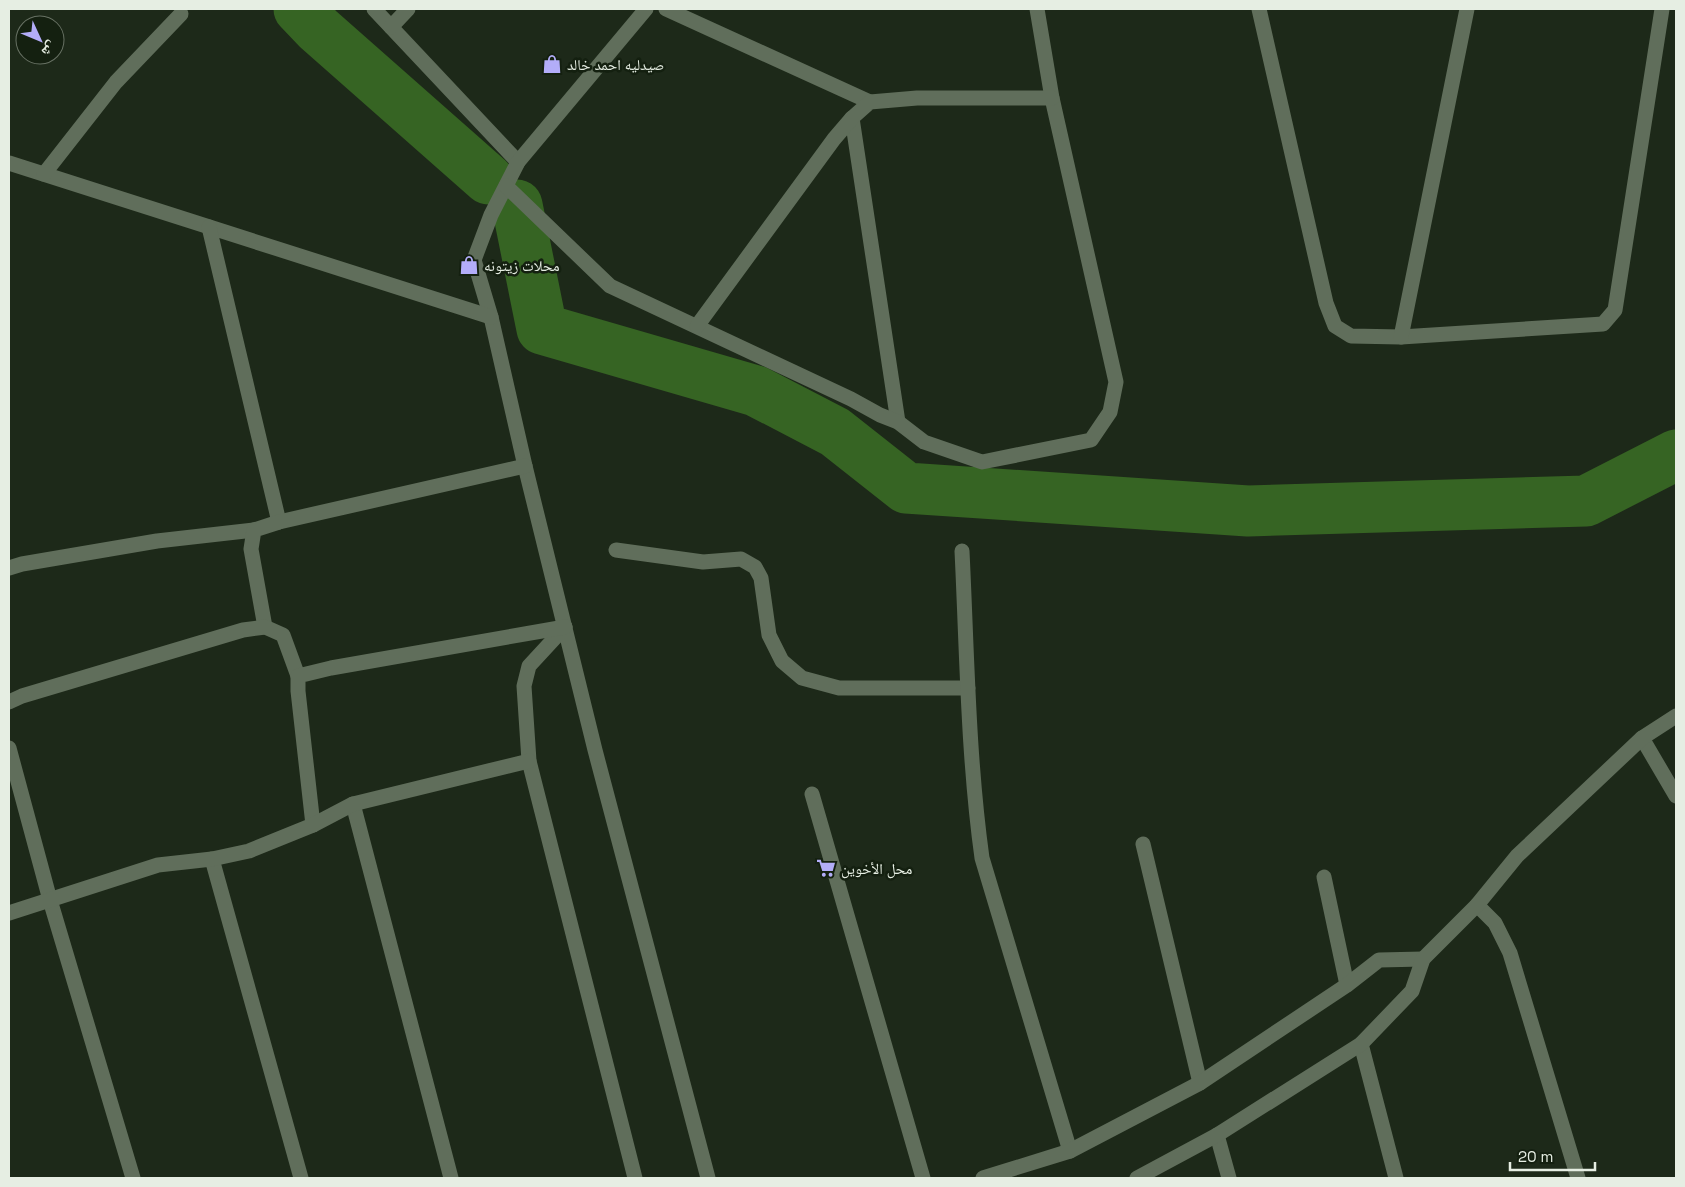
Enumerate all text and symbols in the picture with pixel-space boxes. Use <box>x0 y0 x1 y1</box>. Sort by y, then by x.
north arrow <box>15 15 65 65</box>
text: ش <box>38 37 61 61</box>
shop icon: صيدليه احمد خالد <box>541 53 563 75</box>
place label: صيدليه احمد خالد <box>567 55 664 74</box>
shop icon: محلات زيتونه <box>458 254 480 276</box>
place label: محلات زيتونه <box>484 256 560 275</box>
supermarket icon: محل الأخوين <box>815 857 837 879</box>
place label: محل الأخوين <box>841 859 913 879</box>
scale bar <box>1510 1140 1595 1172</box>
text: 20 m <box>1518 1147 1553 1166</box>

